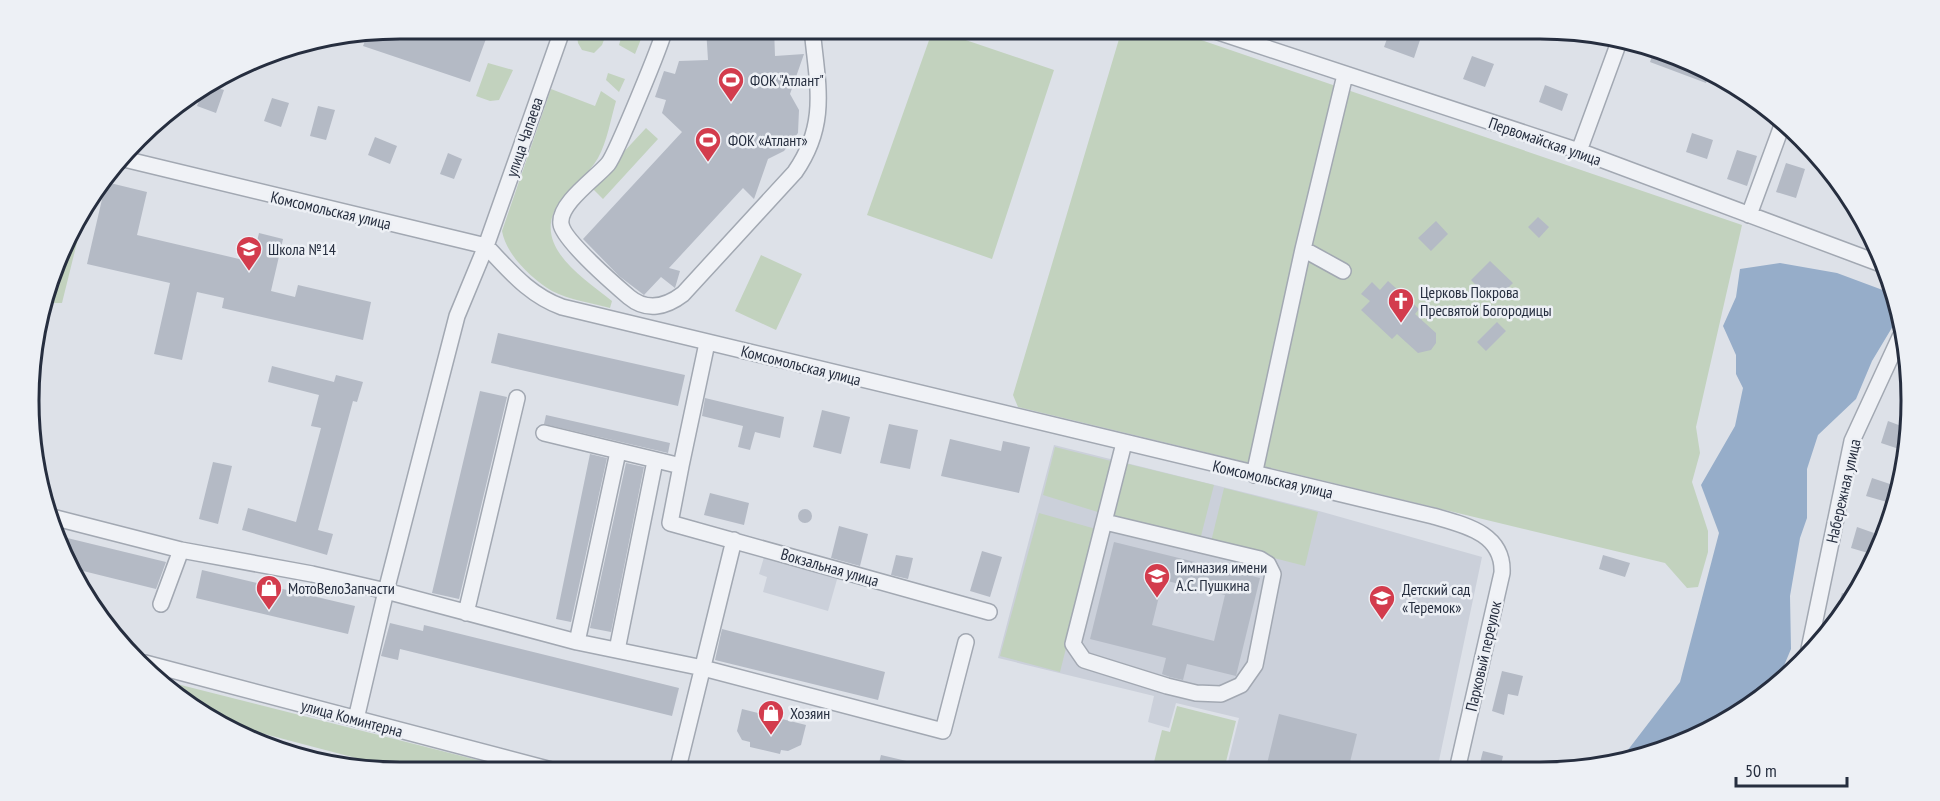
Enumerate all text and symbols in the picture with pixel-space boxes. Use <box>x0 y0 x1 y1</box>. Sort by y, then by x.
sports icon: ФОК "Атлант" <box>716 65 746 103</box>
place label: ФОК "Атлант" <box>750 70 824 90</box>
street label: улица Чапаева <box>501 94 547 180</box>
street label: Первомайская улица <box>1486 112 1604 170</box>
sports icon: ФОК «Атлант» <box>693 125 723 163</box>
place label: ФОК «Атлант» <box>728 130 808 150</box>
street label: Комсомольская улица <box>269 186 393 234</box>
school or university icon: Школа №14 <box>234 234 264 272</box>
place label: Школа №14 <box>268 239 336 259</box>
place label: Церковь Покрова Пресвятой Богородицы <box>1420 282 1552 320</box>
church icon: Церковь Покрова Пресвятой Богородицы <box>1386 286 1416 324</box>
street label: Комсомольская улица <box>739 340 863 390</box>
street label: Набережная улица <box>1821 437 1865 545</box>
street label: Комсомольская улица <box>1211 455 1335 503</box>
street label: Вокзальная улица <box>779 543 881 591</box>
place label: Гимназия имени А.С. Пушкина <box>1176 557 1267 595</box>
school or university icon: Гимназия имени А.С. Пушкина <box>1142 561 1172 599</box>
shop icon: МотоВелоЗапчасти <box>254 573 284 611</box>
place label: МотоВелоЗапчасти <box>288 578 395 598</box>
place label: Детский сад «Теремок» <box>1402 579 1470 617</box>
school or university icon: Детский сад «Теремок» <box>1367 583 1397 621</box>
street label: Парковый переулок <box>1461 598 1506 713</box>
street label: улица Коминтерна <box>299 695 405 741</box>
shop icon: Хозяин <box>756 698 786 736</box>
place label: Хозяин <box>790 703 830 723</box>
scale bar <box>1736 750 1847 788</box>
text: 50 m <box>1745 759 1777 782</box>

